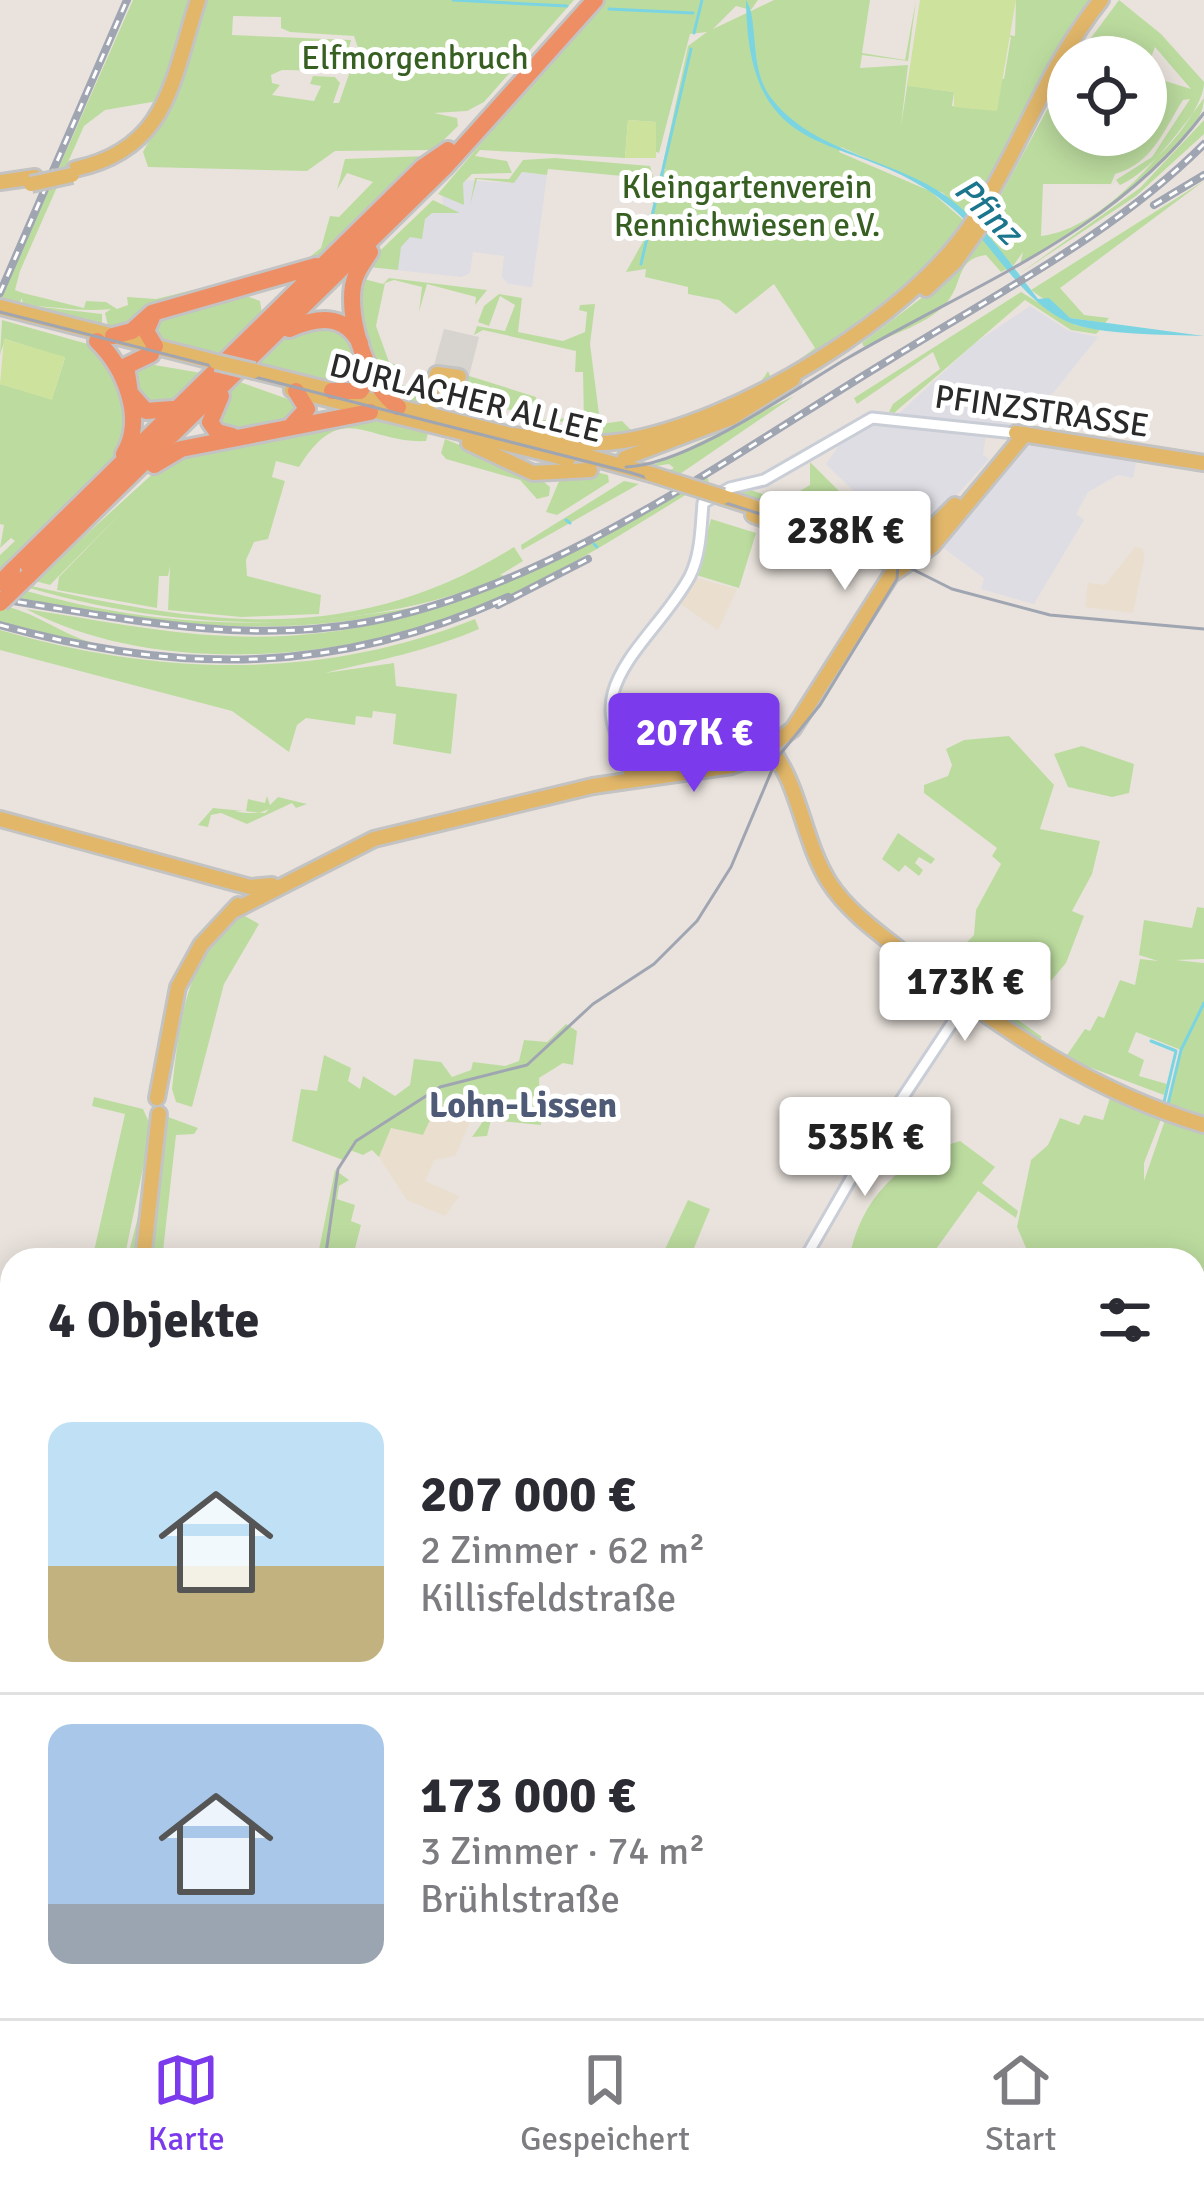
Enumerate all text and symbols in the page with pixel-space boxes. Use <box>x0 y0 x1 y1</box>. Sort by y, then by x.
map controls <box>1047 36 1167 156</box>
button: locate <box>1047 36 1167 156</box>
park label: Elfmorgenbruch <box>301 38 529 79</box>
park label: Kleingartenverein Rennichwiesen e.V. <box>614 167 880 246</box>
water label: Pfinz <box>945 168 1033 256</box>
street label: DURLACHER ALLEE <box>325 345 606 452</box>
street label: PFINZSTRASSE <box>932 376 1151 447</box>
pin: 238K € <box>747 491 943 593</box>
text: 238K € <box>786 506 904 554</box>
pin: 207K € <box>596 693 792 795</box>
text: 207K € <box>635 708 753 756</box>
pin: 173K € <box>867 942 1063 1044</box>
text: 173K € <box>906 957 1024 1005</box>
district label: Lohn-Lissen <box>429 1083 617 1128</box>
pin: 535K € <box>767 1097 963 1199</box>
text: 535K € <box>806 1112 924 1160</box>
icon: filters <box>1092 1287 1158 1353</box>
text: 4 Objekte <box>48 1289 260 1352</box>
text: 207 000 € <box>420 1463 635 1526</box>
icon: home <box>144 1470 288 1614</box>
text: 2 Zimmer · 62 m² <box>420 1526 705 1574</box>
text: Killisfeldstraße <box>420 1574 676 1622</box>
text: 173 000 € <box>420 1764 635 1827</box>
icon: home <box>144 1772 288 1916</box>
text: 3 Zimmer · 74 m² <box>420 1827 705 1875</box>
text: Brühlstraße <box>420 1875 620 1923</box>
tab: Karte <box>148 2047 225 2160</box>
tab: Gespeichert <box>520 2047 690 2160</box>
tab: Start <box>985 2047 1056 2160</box>

